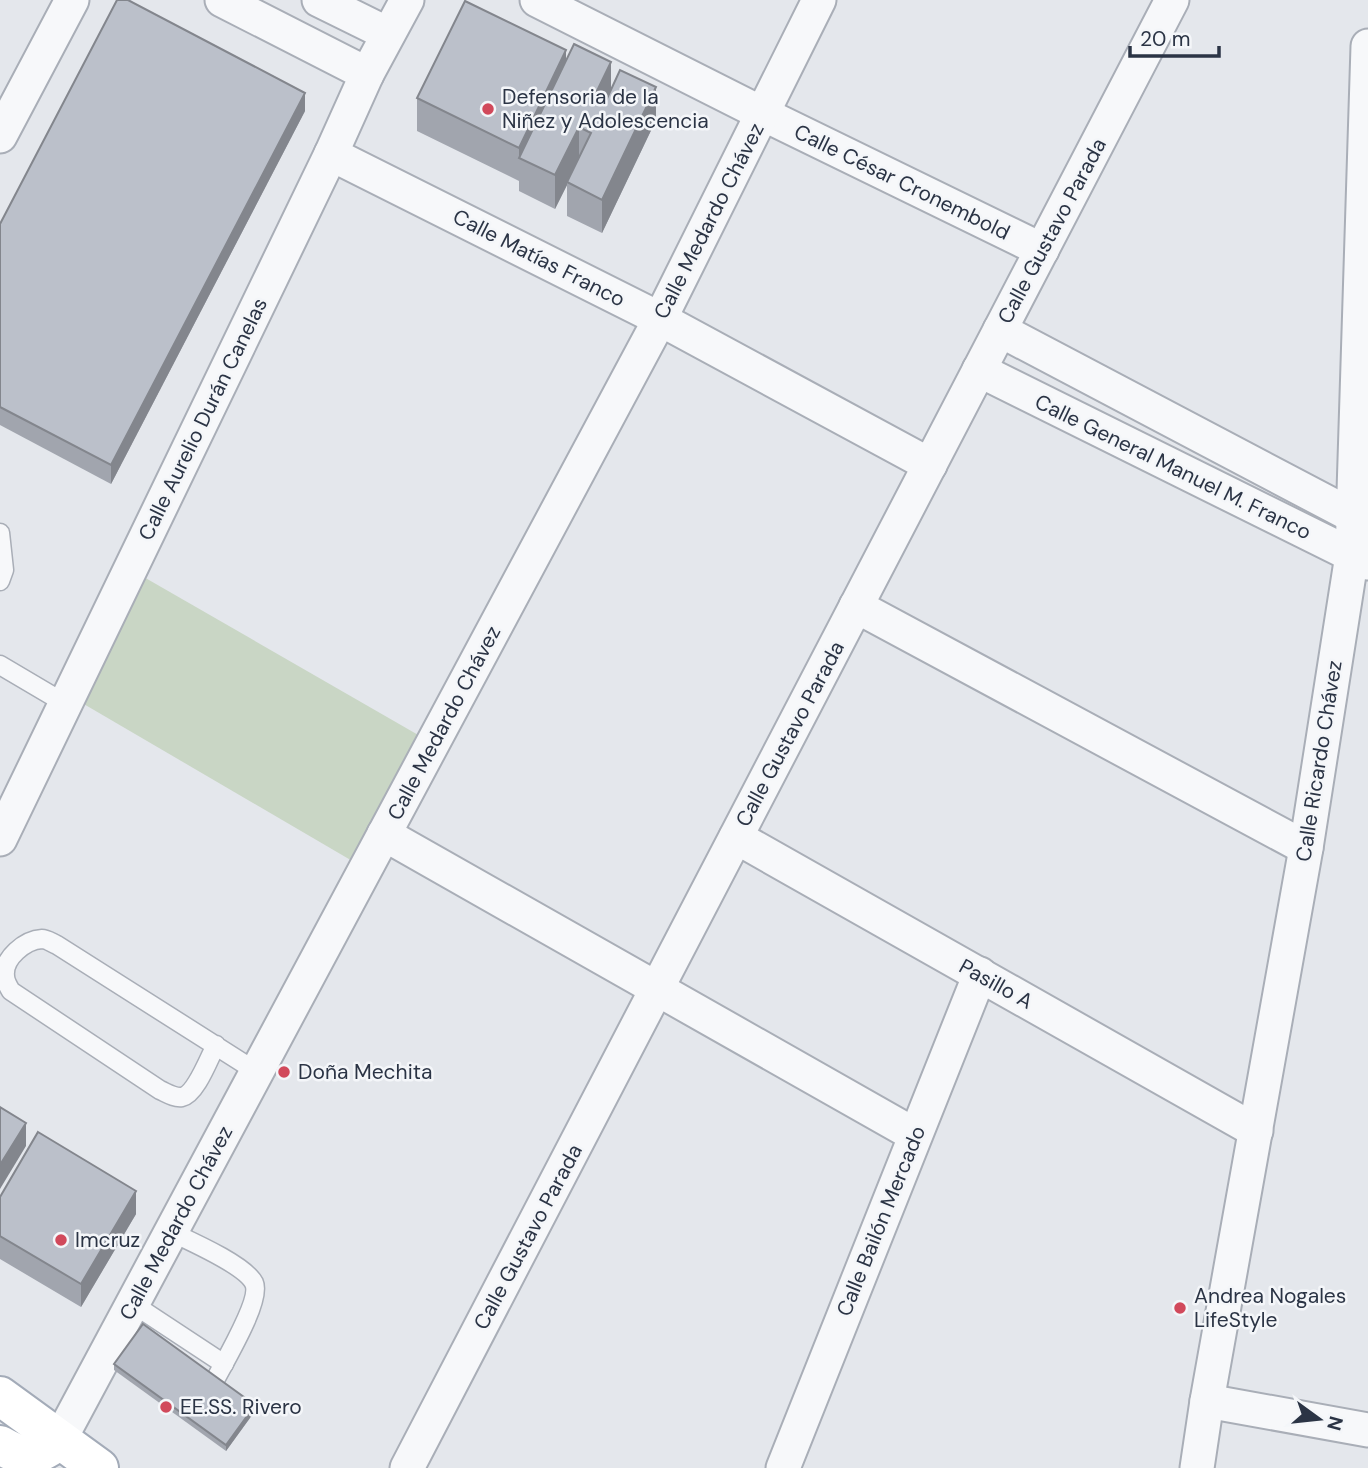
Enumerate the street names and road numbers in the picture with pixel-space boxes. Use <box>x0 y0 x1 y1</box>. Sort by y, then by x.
street label: Calle Medardo Chávez <box>647 118 771 324</box>
street label: Calle César Cronembold <box>789 118 1015 246</box>
street label: Calle Gustavo Parada <box>991 133 1113 329</box>
street label: Calle Matías Franco <box>448 202 630 314</box>
street label: Calle Aurelio Durán Canelas <box>132 293 274 545</box>
street label: Calle General Manuel M. Franco <box>1030 388 1316 546</box>
street label: Calle Medardo Chávez <box>381 621 507 825</box>
street label: Calle Gustavo Parada <box>729 636 851 832</box>
street label: Calle Ricardo Chávez <box>1289 658 1349 864</box>
street label: Pasillo A <box>954 952 1038 1016</box>
street label: Calle Medardo Chávez <box>113 1121 239 1325</box>
street label: Calle Bailón Mercado <box>830 1122 932 1320</box>
street label: Calle Gustavo Parada <box>467 1139 589 1335</box>

